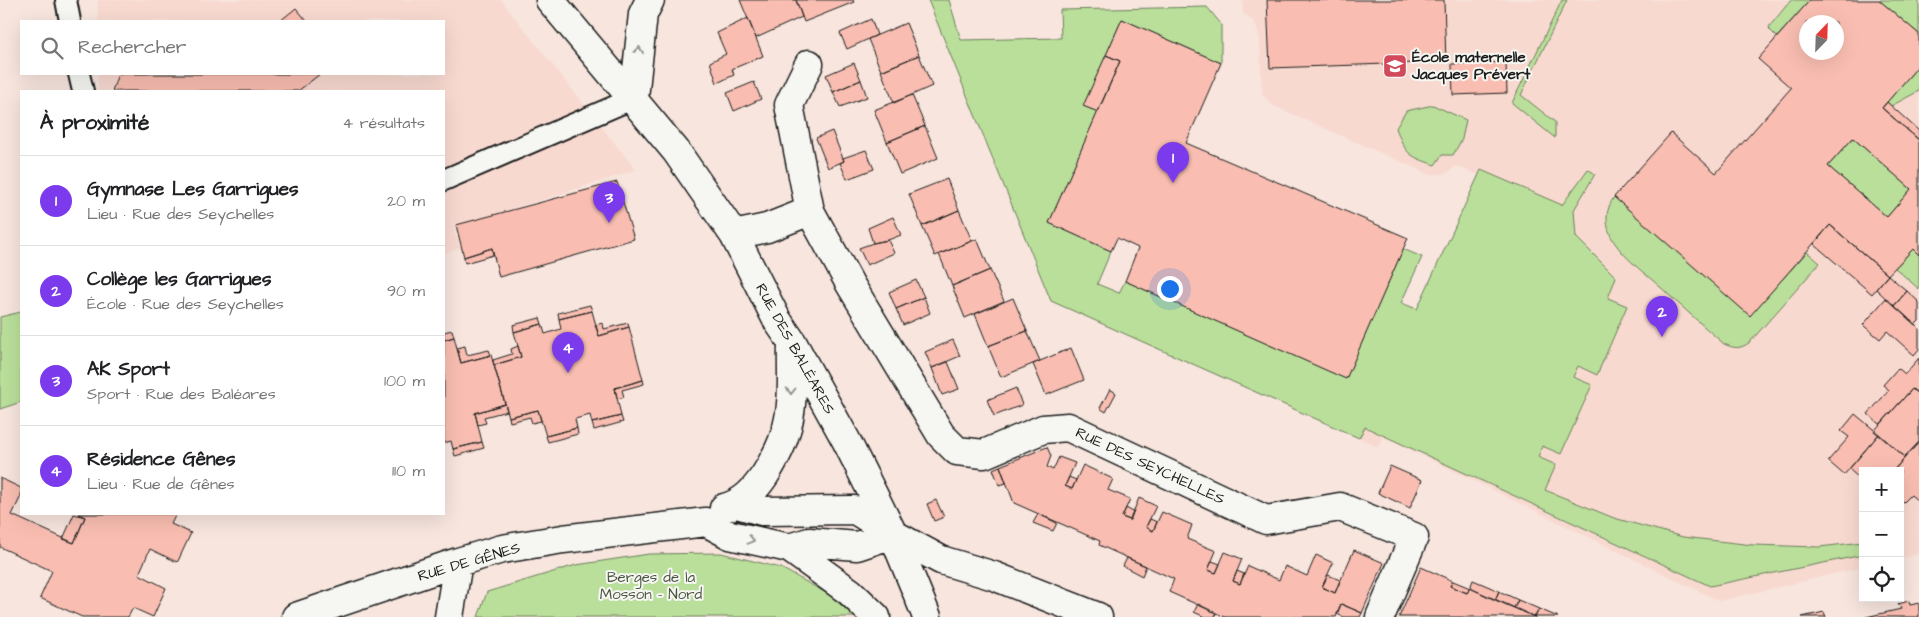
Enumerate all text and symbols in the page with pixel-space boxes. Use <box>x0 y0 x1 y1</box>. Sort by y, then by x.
north arrow <box>1799 15 1844 60</box>
search box <box>20 20 445 75</box>
icon: search <box>38 34 66 62</box>
text: Rechercher <box>78 34 186 61</box>
one-way arrow <box>633 46 644 54</box>
place label: École maternelle Jacques Prévert <box>1411 47 1531 85</box>
school or university icon: École maternelle Jacques Prévert <box>1382 53 1408 79</box>
text: À proximité <box>40 108 149 137</box>
text: 4 résultats <box>342 112 425 134</box>
pin: 1 <box>1157 142 1189 183</box>
text: Gymnase Les Garrigues <box>87 176 298 203</box>
pin: 3 <box>593 182 625 223</box>
text: 1 <box>55 190 57 212</box>
text: 20 m <box>387 190 425 212</box>
text: Lieu · Rue des Seychelles <box>87 203 274 225</box>
text: Collège les Garrigues <box>87 266 271 293</box>
your location <box>1157 276 1183 302</box>
text: 2 <box>51 280 61 302</box>
text: 90 m <box>387 280 425 302</box>
street label: RUE DES BALÉARES <box>750 280 840 419</box>
text: École · Rue des Seychelles <box>87 293 284 315</box>
pin: 2 <box>1646 296 1678 337</box>
pin: 4 <box>552 332 584 373</box>
text: AK Sport <box>87 356 170 383</box>
text: 3 <box>52 370 60 392</box>
text: 100 m <box>384 370 425 392</box>
text: Sport · Rue des Baléares <box>87 383 276 405</box>
one-way arrow <box>786 387 796 395</box>
street label: RUE DES SEYCHELLES <box>1072 422 1228 510</box>
text: Résidence Gênes <box>87 446 235 473</box>
text: 4 <box>51 460 61 482</box>
text: 110 m <box>392 460 425 482</box>
map controls <box>1859 467 1904 602</box>
button: + <box>1859 467 1904 512</box>
text: Lieu · Rue de Gênes <box>87 473 235 495</box>
button: − <box>1859 512 1904 557</box>
one-way arrow <box>746 534 755 545</box>
street label: RUE DE GÊNES <box>415 537 523 587</box>
button: locate <box>1859 557 1904 602</box>
park label: Berges de la Mosson - Nord <box>600 567 702 605</box>

